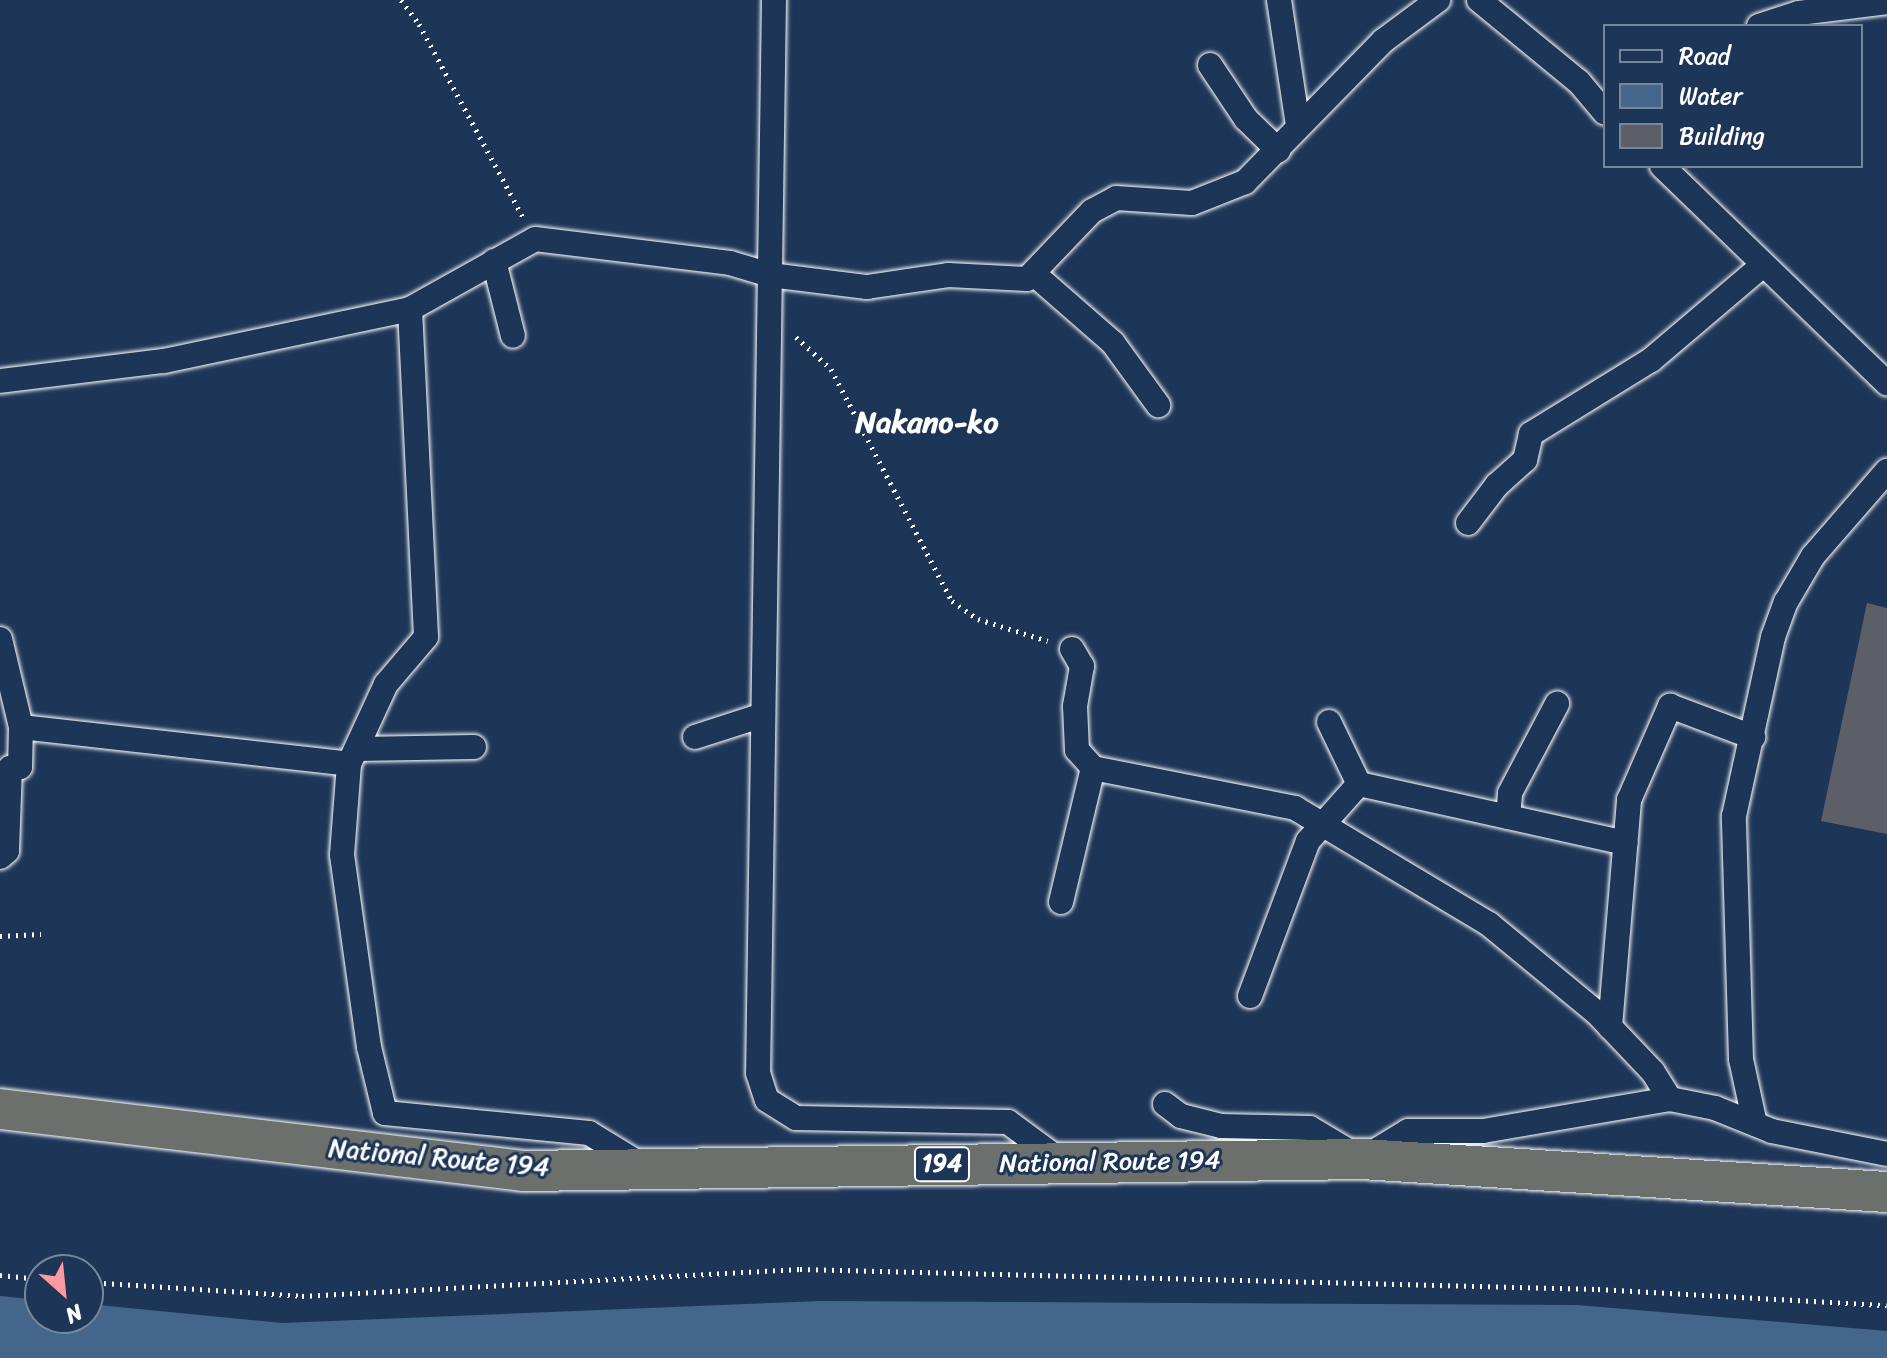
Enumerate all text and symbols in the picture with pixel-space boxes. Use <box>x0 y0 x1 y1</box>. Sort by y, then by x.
legend <box>1603 24 1863 168</box>
text: Road <box>1679 35 1730 77</box>
text: Water <box>1679 75 1742 117</box>
text: Building <box>1679 115 1765 157</box>
district label: Nakano-ko <box>856 404 998 440</box>
street label: National Route 194 <box>328 1133 550 1183</box>
road number: 194 <box>912 1144 972 1184</box>
street label: National Route 194 <box>999 1144 1221 1180</box>
north arrow <box>24 1254 104 1334</box>
text: N <box>59 1293 90 1335</box>

